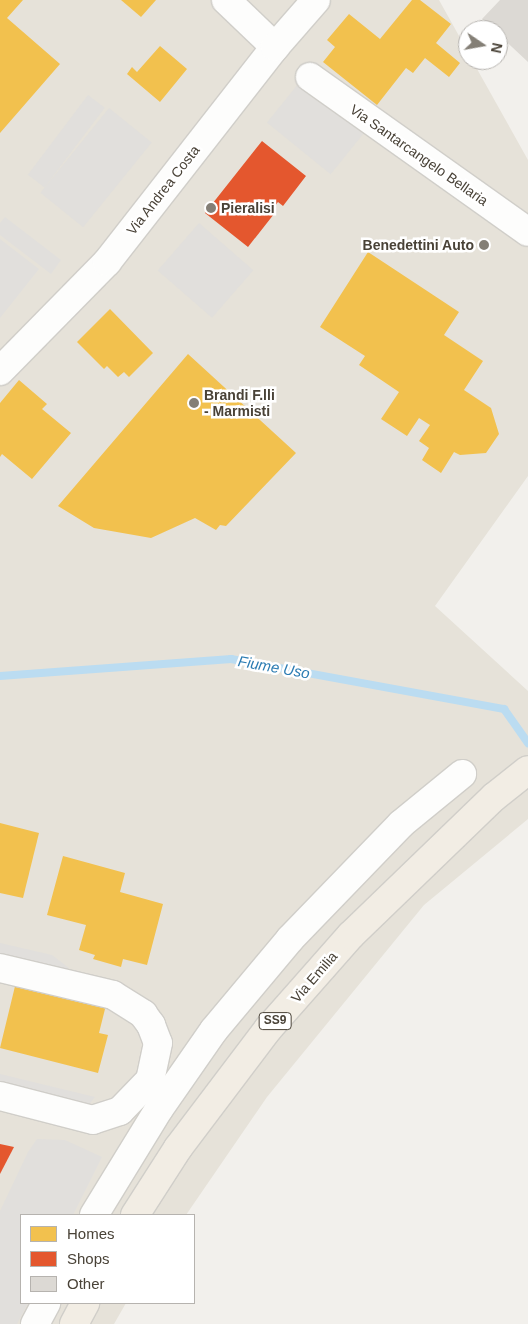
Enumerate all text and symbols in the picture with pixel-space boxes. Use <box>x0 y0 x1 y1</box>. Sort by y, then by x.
north arrow <box>458 20 508 70</box>
text: N <box>488 41 506 55</box>
street label: Via Santarcangelo Bellaria <box>347 101 491 209</box>
street label: Via Andrea Costa <box>123 142 203 238</box>
place label: Pieralisi <box>221 200 275 216</box>
marker: Pieralisi <box>205 202 217 214</box>
place label: Benedettini Auto <box>362 237 474 253</box>
marker: Benedettini Auto <box>478 239 490 251</box>
place label: Brandi F.lli - Marmisti <box>204 387 275 420</box>
marker: Brandi F.lli - Marmisti <box>188 397 200 409</box>
water label: Fiume Uso <box>237 652 311 682</box>
street label: Via Emilia <box>287 948 341 1006</box>
road number: SS9 <box>258 1011 292 1030</box>
legend <box>20 1214 195 1304</box>
text: Homes <box>67 1225 115 1242</box>
text: Shops <box>67 1250 110 1267</box>
text: Other <box>67 1275 105 1292</box>

